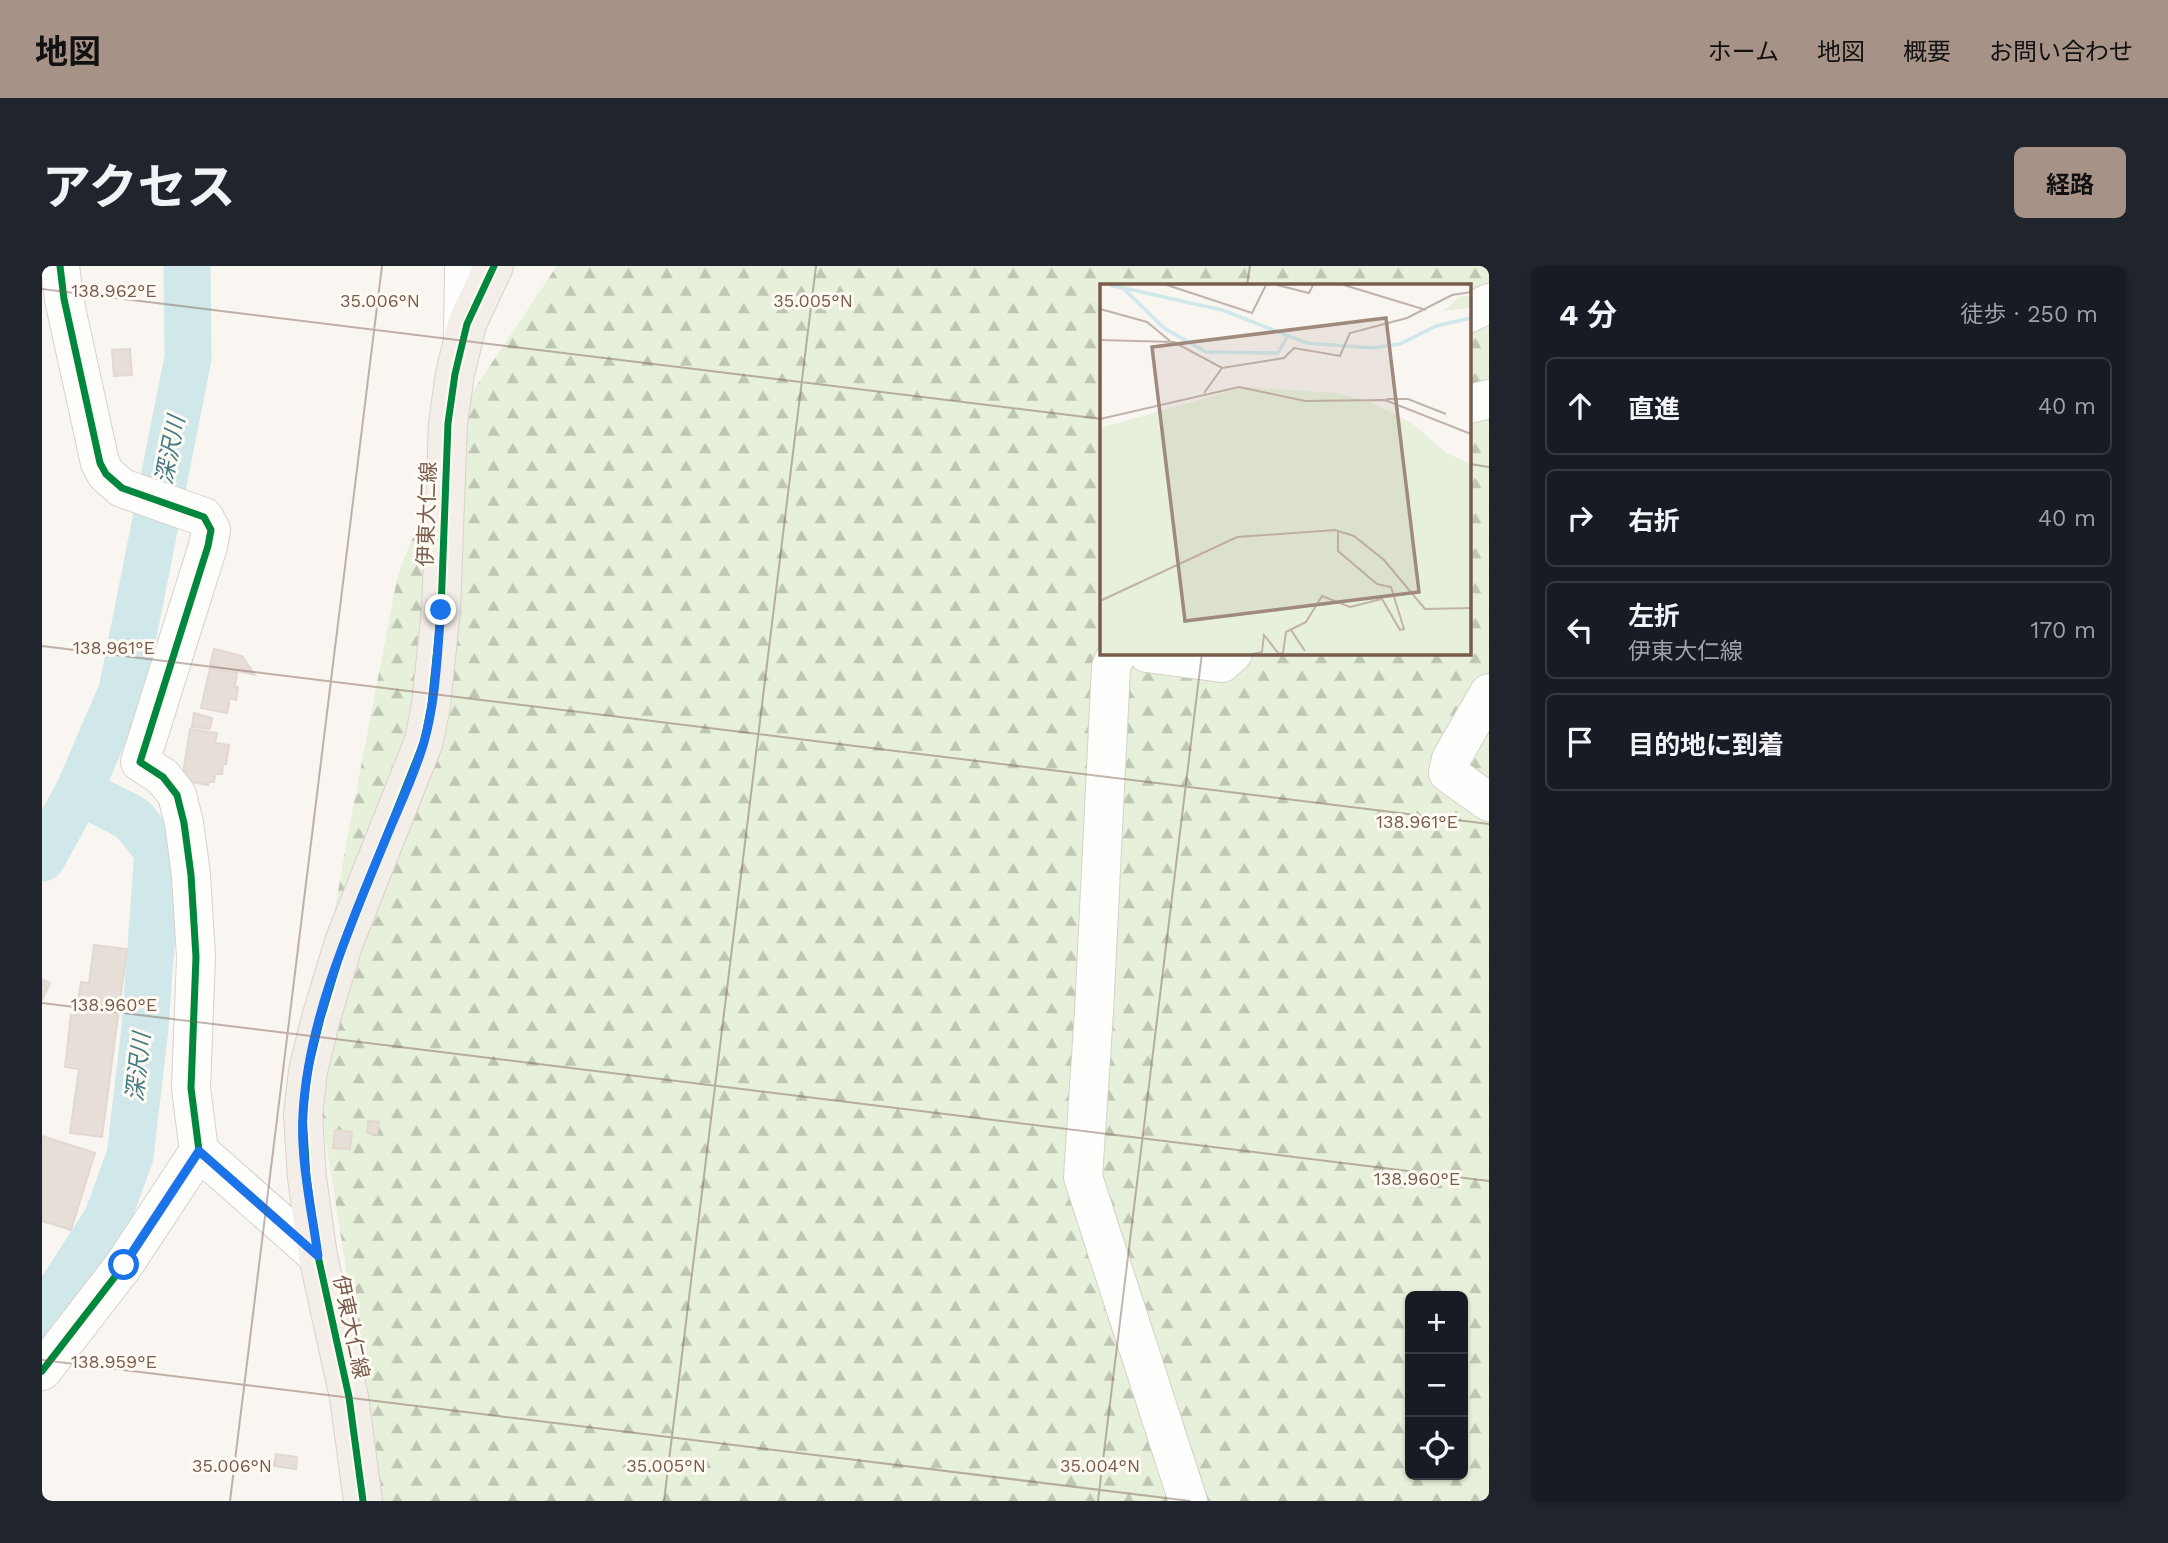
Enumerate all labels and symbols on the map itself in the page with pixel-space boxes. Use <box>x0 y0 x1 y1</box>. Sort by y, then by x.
text: 138.962°E <box>71 280 157 301</box>
inset map <box>1100 284 1472 654</box>
text: 35.006°N <box>340 290 420 311</box>
text: 35.005°N <box>773 290 853 311</box>
water label: 深沢川 <box>151 411 191 487</box>
street label: 伊東大仁線 <box>412 461 441 567</box>
route end <box>425 594 456 625</box>
text: 138.961°E <box>73 637 155 658</box>
text: 138.961°E <box>1376 811 1458 832</box>
text: 138.960°E <box>71 994 157 1015</box>
water label: 深沢川 <box>121 1028 156 1103</box>
text: 138.960°E <box>1374 1168 1460 1189</box>
route start <box>108 1249 139 1280</box>
street label: 伊東大仁線 <box>328 1273 375 1381</box>
text: 138.959°E <box>71 1351 157 1372</box>
text: 35.006°N <box>192 1455 272 1476</box>
text: 35.005°N <box>626 1455 706 1476</box>
text: 35.004°N <box>1060 1455 1140 1476</box>

